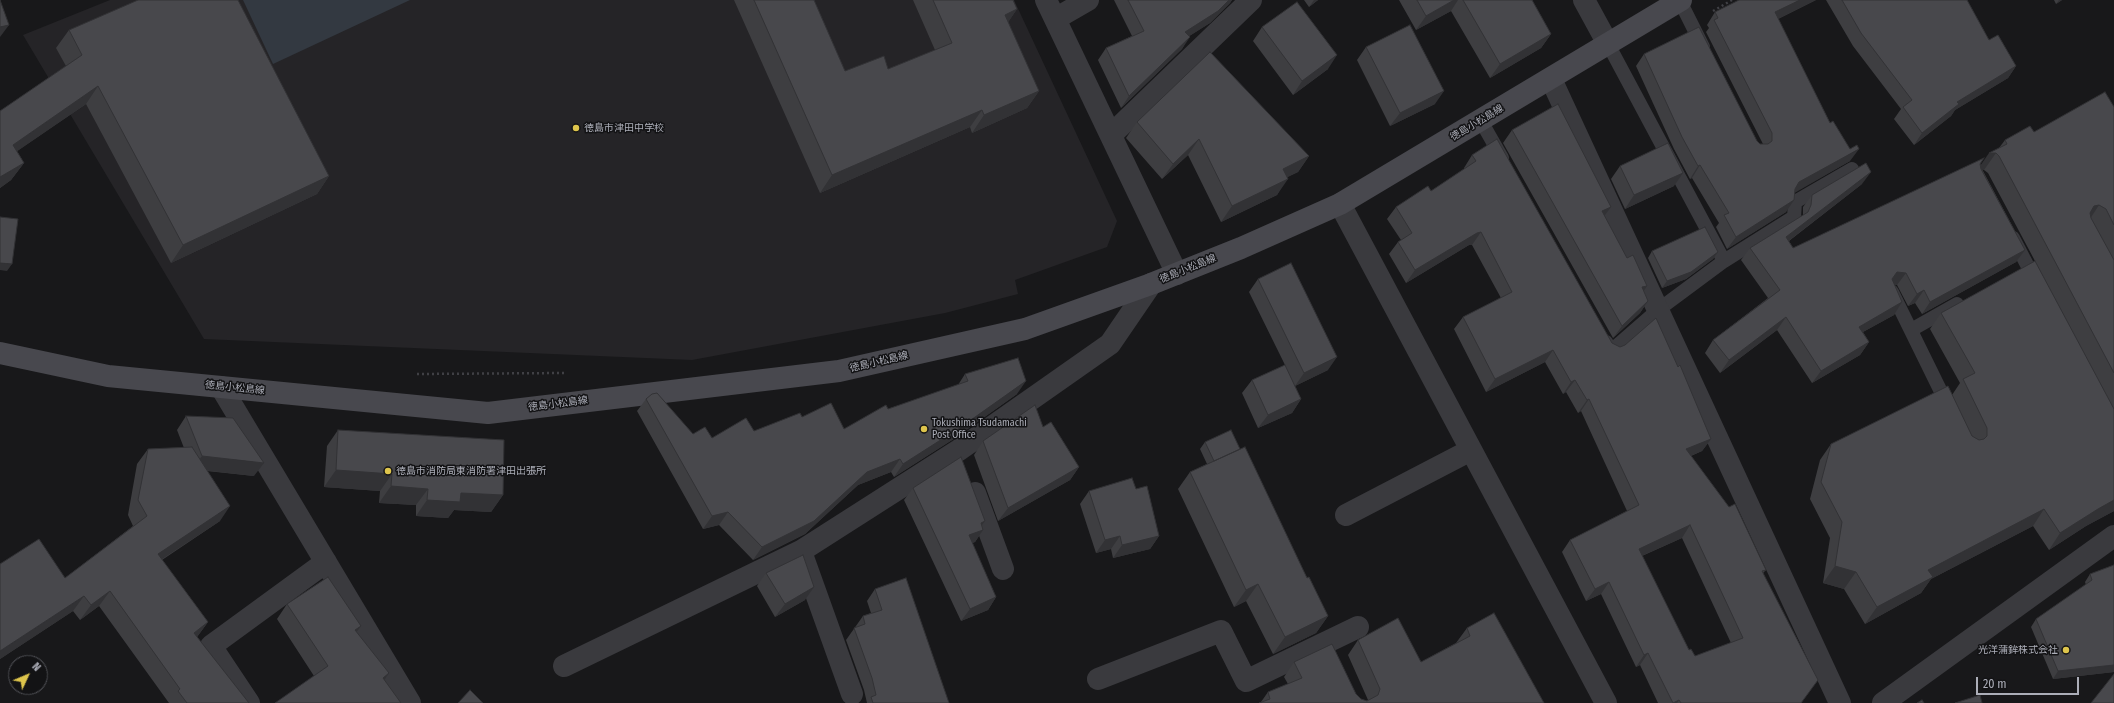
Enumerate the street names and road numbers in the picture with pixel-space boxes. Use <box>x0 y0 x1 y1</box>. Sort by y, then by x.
street label: 徳島小松島線 <box>1448 102 1506 144</box>
street label: 徳島小松島線 <box>1158 252 1218 286</box>
street label: 徳島小松島線 <box>848 349 910 375</box>
street label: 徳島小松島線 <box>205 379 265 397</box>
street label: 徳島小松島線 <box>527 394 589 414</box>

